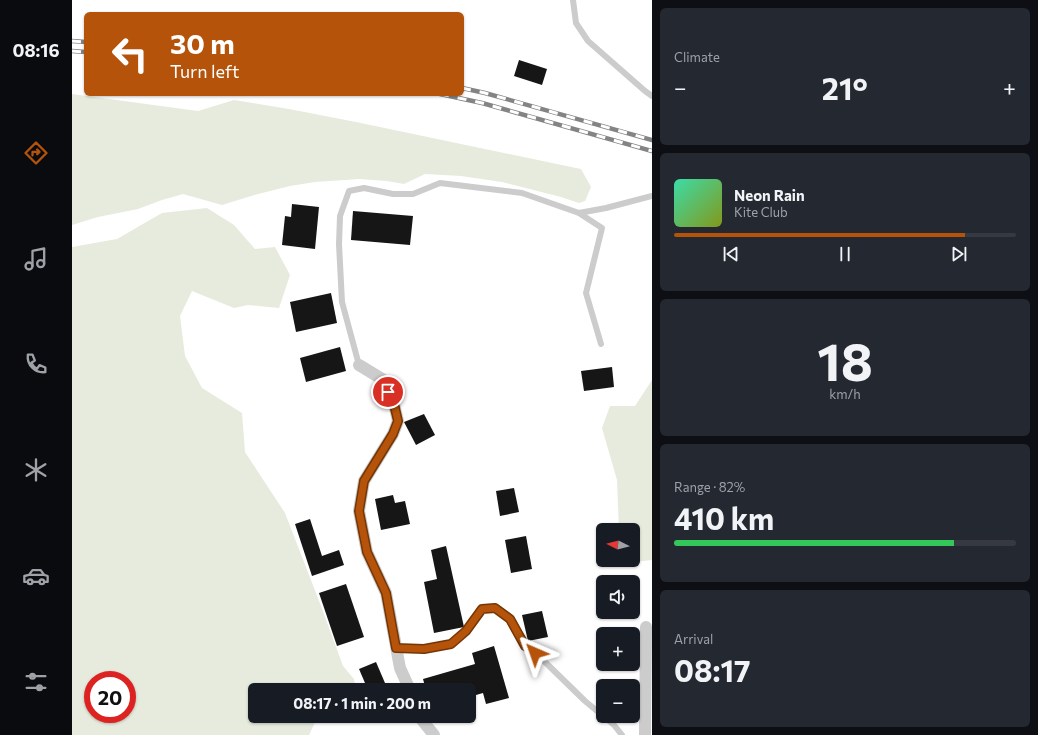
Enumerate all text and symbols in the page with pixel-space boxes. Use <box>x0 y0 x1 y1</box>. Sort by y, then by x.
text: 30 m <box>170 26 235 60</box>
icon: left <box>104 28 156 80</box>
text: 08:16 <box>12 39 60 61</box>
text: Climate <box>674 49 720 65</box>
text: Turn left <box>170 60 239 82</box>
text: 21° <box>822 69 868 106</box>
text: − <box>674 74 687 101</box>
text: + <box>1003 74 1016 101</box>
icon: directions <box>22 139 50 167</box>
text: Neon Rain <box>734 186 805 204</box>
text: Kite Club <box>734 204 788 220</box>
icon: previous <box>720 243 742 265</box>
icon: pause <box>834 243 856 265</box>
icon: next <box>948 243 970 265</box>
icon: music <box>22 245 50 273</box>
text: 18 <box>817 328 873 392</box>
icon: phone <box>22 350 50 378</box>
pin <box>371 375 405 409</box>
icon: arrive <box>377 381 399 403</box>
text: km/h <box>829 386 861 402</box>
icon: climate <box>22 456 50 484</box>
text: Range · 82% <box>674 479 745 495</box>
text: 410 km <box>674 499 774 536</box>
north arrow <box>596 523 640 567</box>
map controls <box>596 523 640 723</box>
icon: car <box>22 562 50 590</box>
button: sound <box>596 575 640 619</box>
button: + <box>596 627 640 671</box>
text: Arrival <box>674 631 713 647</box>
position arrow <box>514 632 556 674</box>
text: 08:17 <box>674 651 751 688</box>
icon: filters <box>22 668 50 696</box>
speed limit sign: 20 <box>84 671 136 723</box>
button: − <box>596 679 640 723</box>
text: 08:17 · 1 min · 200 m <box>293 694 431 712</box>

